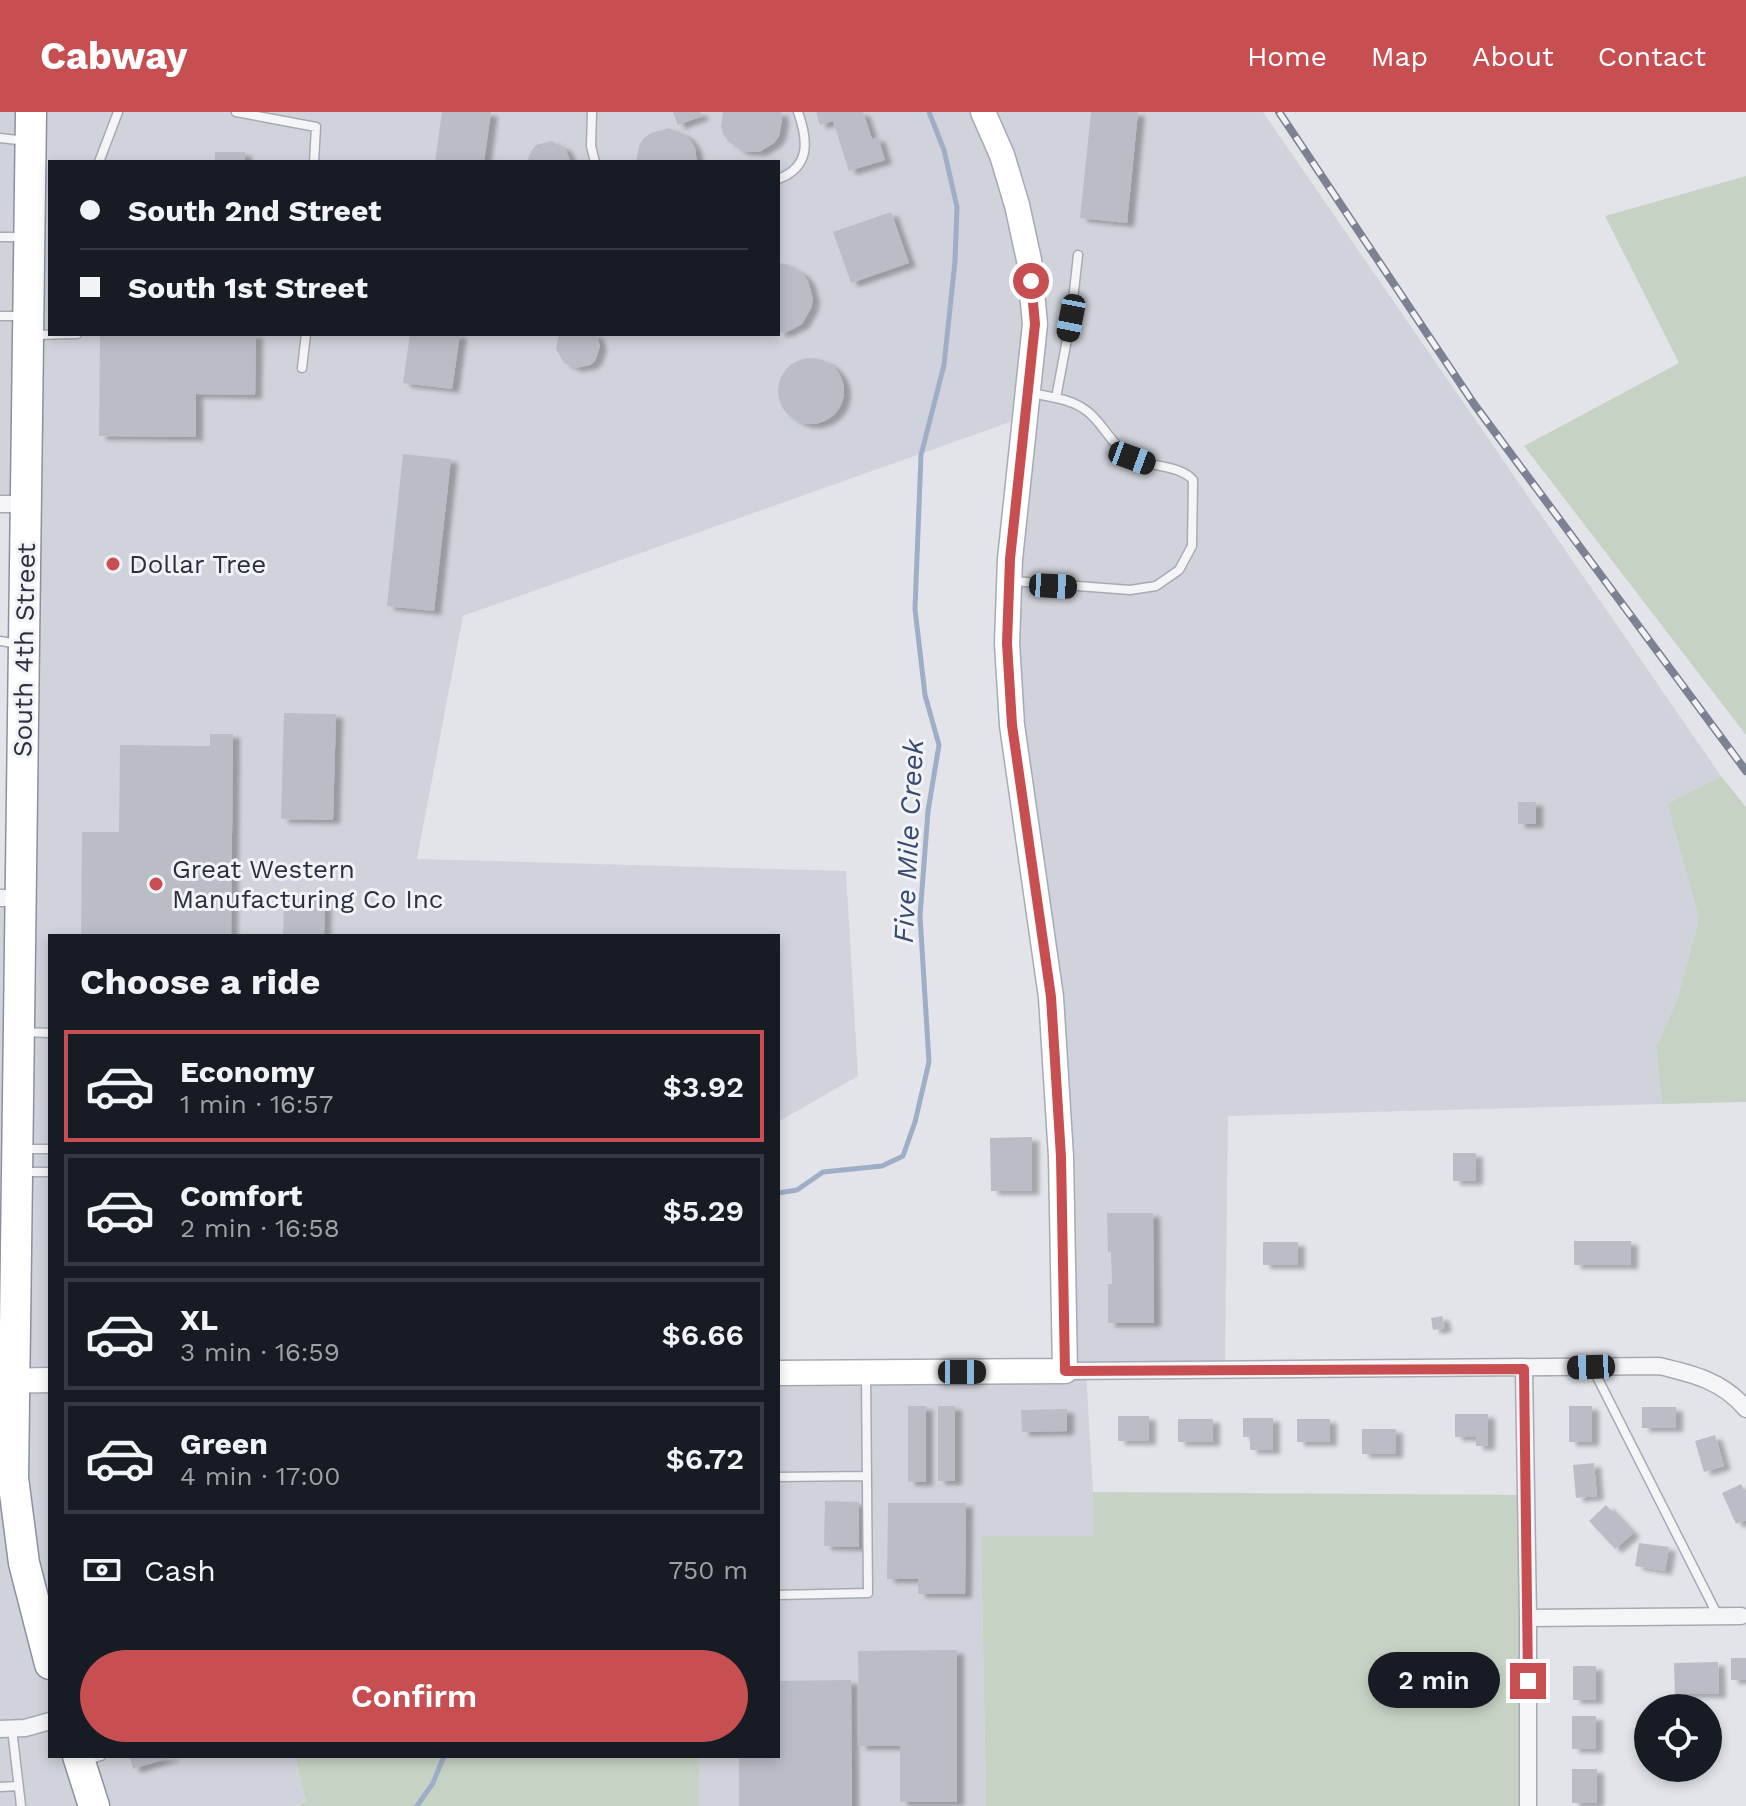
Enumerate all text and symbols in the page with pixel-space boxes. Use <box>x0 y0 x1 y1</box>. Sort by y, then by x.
text: Cabway <box>40 34 187 78</box>
text: Home <box>1247 40 1327 73</box>
text: Map <box>1371 40 1428 73</box>
text: About <box>1472 40 1554 73</box>
text: Contact <box>1598 40 1706 73</box>
text: South 2nd Street <box>128 193 381 228</box>
route start <box>1013 263 1049 299</box>
text: South 1st Street <box>128 270 368 305</box>
car <box>1055 292 1087 344</box>
car <box>1105 439 1159 477</box>
street label: South 4th Street <box>7 543 41 757</box>
place label: Dollar Tree <box>129 549 266 579</box>
marker: Dollar Tree <box>104 555 122 573</box>
car <box>1028 573 1078 599</box>
water label: Five Mile Creek <box>887 738 930 944</box>
place label: Great Western Manufacturing Co Inc <box>172 854 443 914</box>
marker: Great Western Manufacturing Co Inc <box>147 875 165 893</box>
text: Choose a ride <box>80 961 320 1003</box>
icon: car <box>84 1050 156 1122</box>
text: Economy <box>180 1054 315 1089</box>
text: $3.92 <box>663 1069 744 1104</box>
text: 1 min · 16:57 <box>180 1089 333 1119</box>
icon: car <box>84 1174 156 1246</box>
text: Comfort <box>180 1178 302 1213</box>
text: $5.29 <box>663 1193 744 1228</box>
text: 2 min · 16:58 <box>180 1213 340 1243</box>
icon: car <box>84 1298 156 1370</box>
text: XL <box>180 1302 218 1337</box>
text: $6.66 <box>662 1317 744 1352</box>
text: 3 min · 16:59 <box>180 1337 340 1367</box>
car <box>1567 1354 1615 1380</box>
car <box>938 1360 986 1384</box>
icon: car <box>84 1422 156 1494</box>
text: Green <box>180 1426 268 1461</box>
text: $6.72 <box>666 1441 744 1476</box>
text: 4 min · 17:00 <box>180 1461 340 1491</box>
icon: cash <box>80 1548 124 1592</box>
text: Cash <box>144 1553 216 1588</box>
text: 750 m <box>668 1555 748 1585</box>
button: Confirm <box>80 1650 748 1742</box>
callout: 2 min <box>1368 1653 1500 1709</box>
route end <box>1510 1663 1546 1699</box>
text: 2 min <box>1398 1665 1470 1695</box>
map controls <box>1634 1694 1722 1782</box>
button: locate <box>1634 1694 1722 1782</box>

